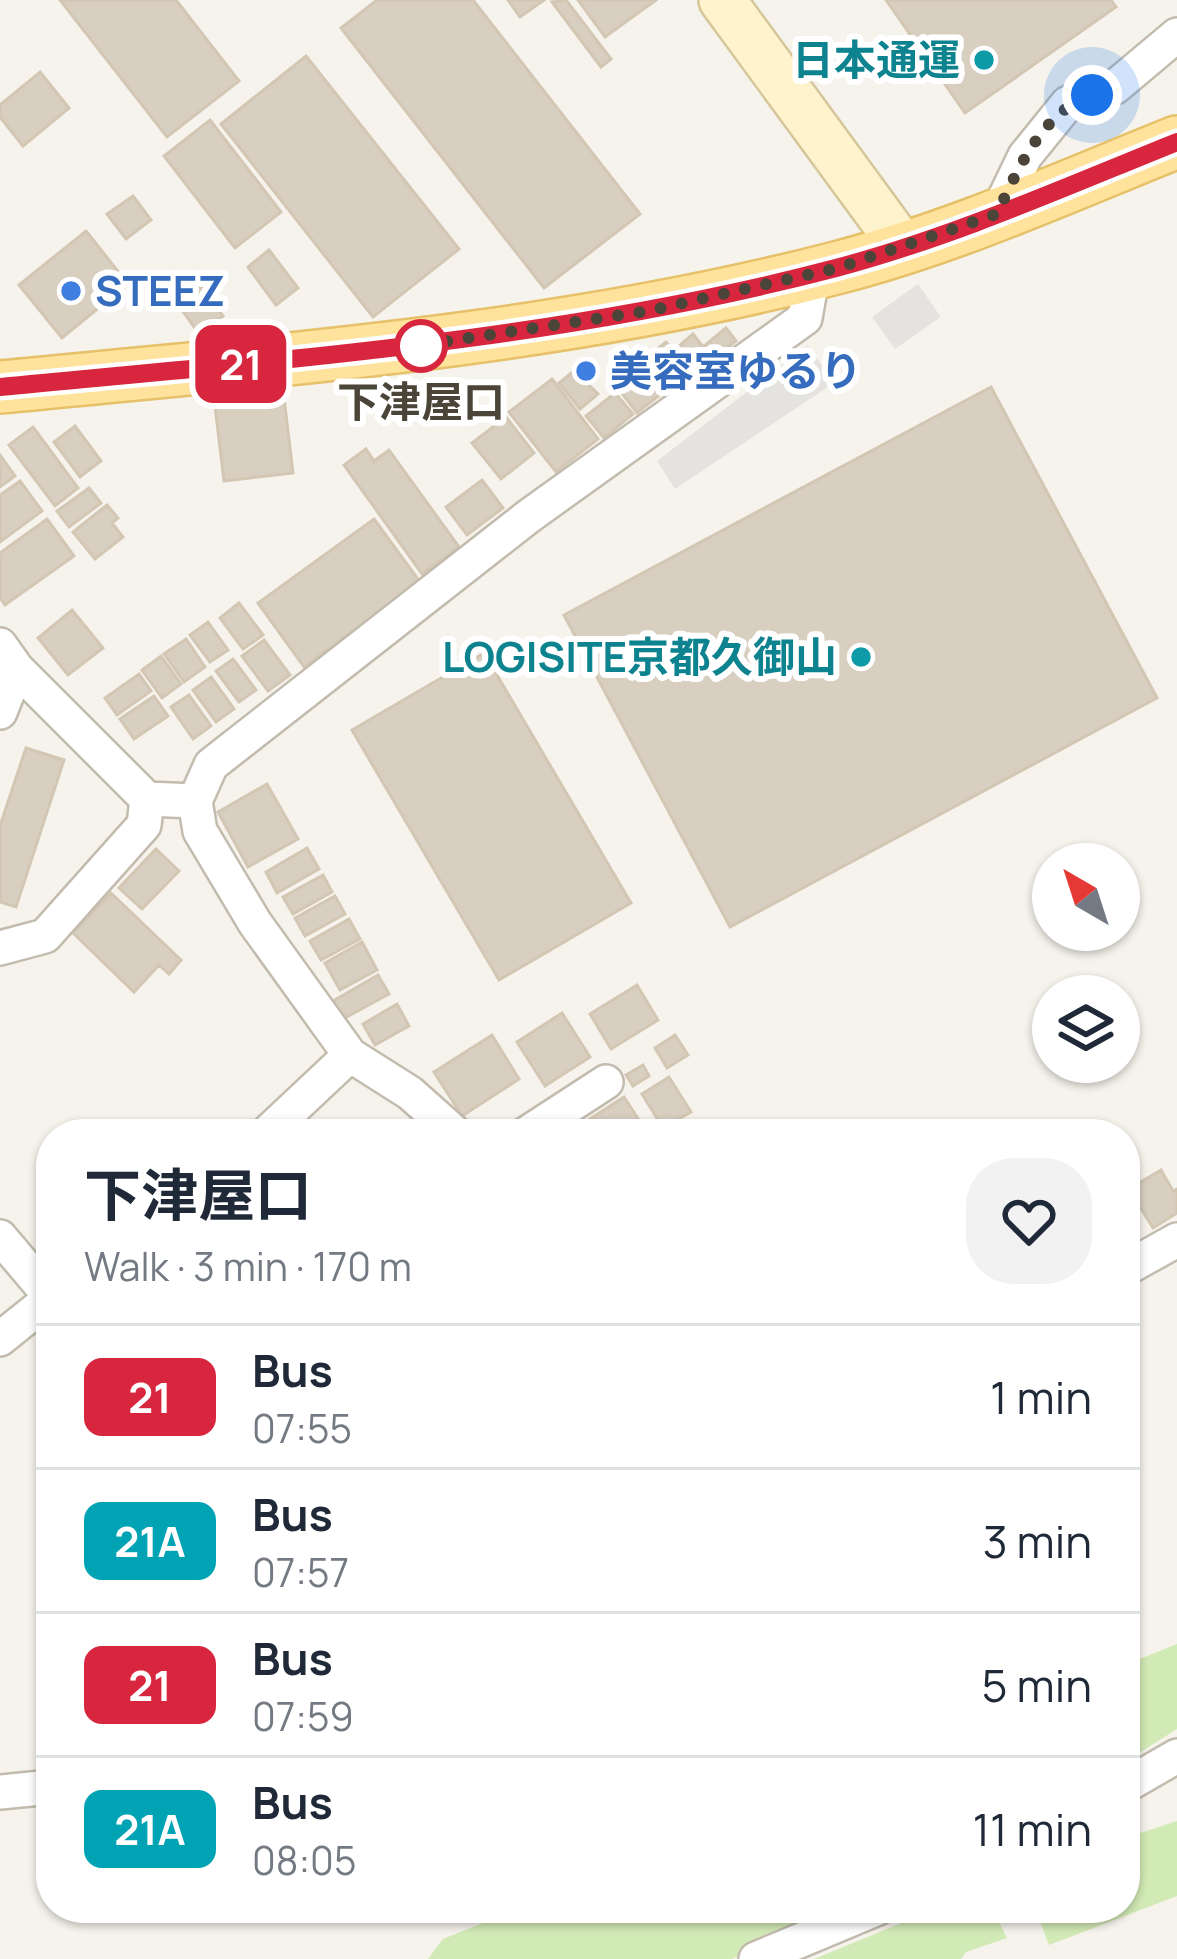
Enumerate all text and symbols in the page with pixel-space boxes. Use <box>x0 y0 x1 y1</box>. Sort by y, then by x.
place label: 日本通運 <box>792 30 960 88</box>
marker: 日本通運 <box>971 47 997 73</box>
your location <box>1062 65 1122 125</box>
place label: STEEZ <box>95 261 225 319</box>
marker: STEEZ <box>58 278 84 304</box>
marker: 下津屋口 <box>396 321 446 371</box>
line badge: 21 <box>187 325 295 403</box>
text: 21 <box>219 335 263 393</box>
place label: 美容室ゆるり <box>610 341 862 399</box>
marker: 美容室ゆるり <box>573 358 599 384</box>
place label: 下津屋口 <box>337 372 505 430</box>
place label: LOGISITE京都久御山 <box>442 627 837 685</box>
marker: LOGISITE京都久御山 <box>848 644 874 670</box>
north arrow <box>1032 843 1140 951</box>
map controls <box>1032 843 1140 1083</box>
button: layers <box>1032 975 1140 1083</box>
text: 下津屋口 <box>84 1155 312 1233</box>
button: heart <box>966 1158 1092 1284</box>
text: Walk · 3 min · 170 m <box>84 1239 412 1293</box>
text: Bus <box>252 1339 333 1401</box>
text: 1 min <box>990 1366 1092 1428</box>
text: 21 <box>128 1368 172 1426</box>
text: 07:55 <box>252 1401 352 1455</box>
text: Bus <box>252 1483 333 1545</box>
text: 3 min <box>983 1510 1092 1572</box>
text: 21A <box>114 1512 186 1570</box>
text: 07:57 <box>252 1545 349 1599</box>
text: Bus <box>252 1627 333 1689</box>
text: 5 min <box>982 1654 1092 1716</box>
text: 21 <box>128 1656 172 1714</box>
text: 07:59 <box>252 1689 354 1743</box>
text: Bus <box>252 1771 333 1833</box>
text: 11 min <box>973 1798 1092 1860</box>
text: 21A <box>114 1800 186 1858</box>
text: 08:05 <box>252 1833 356 1887</box>

